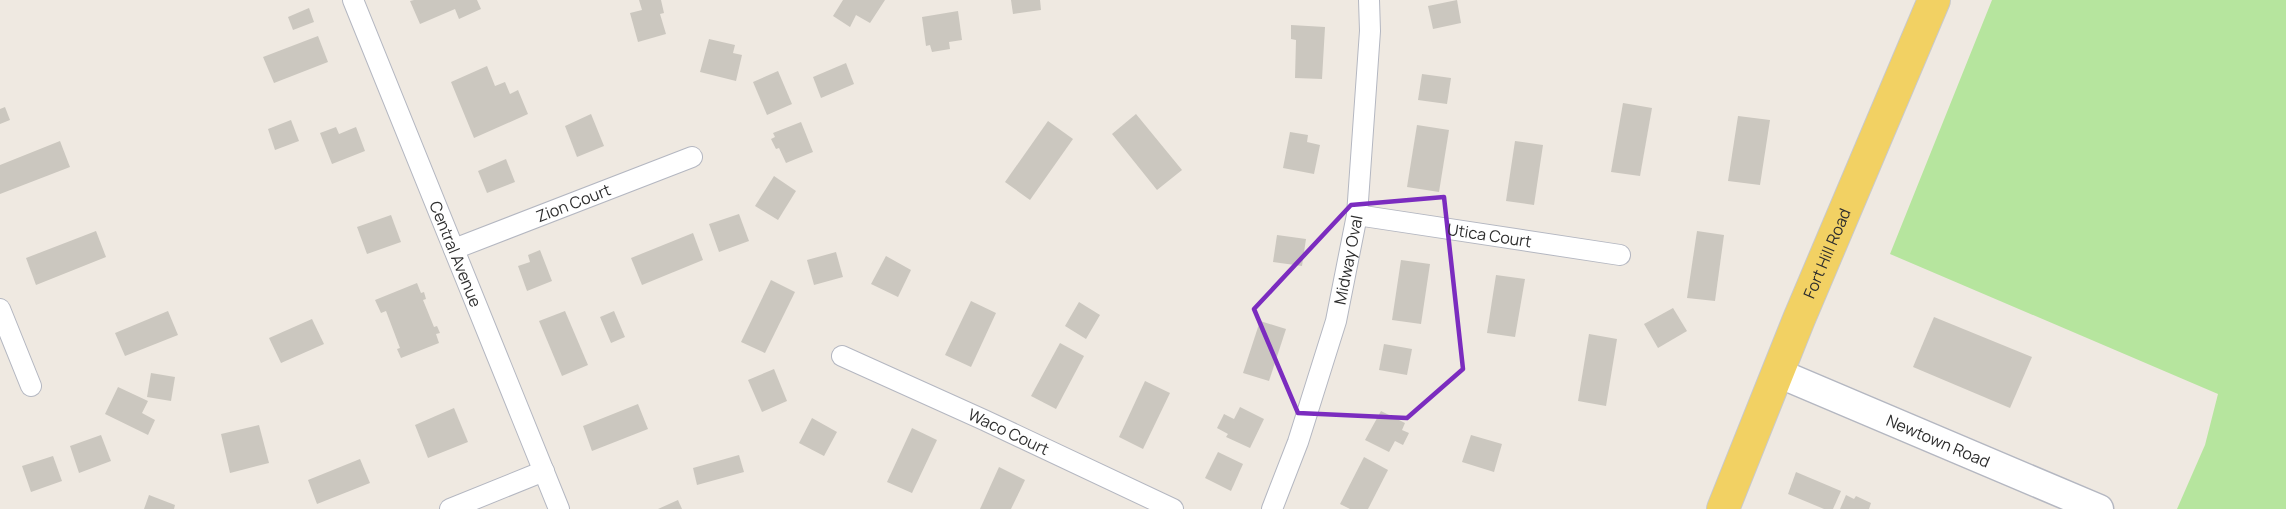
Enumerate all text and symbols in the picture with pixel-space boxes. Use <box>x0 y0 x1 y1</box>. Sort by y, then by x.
street label: Zion Court <box>533 178 614 227</box>
street label: Central Avenue <box>424 198 487 310</box>
street label: Fort Hill Road <box>1798 205 1856 302</box>
street label: Midway Oval <box>1329 213 1368 306</box>
street label: Utica Court <box>1446 218 1533 252</box>
street label: Waco Court <box>965 403 1053 460</box>
street label: Newtown Road <box>1883 409 1993 473</box>

